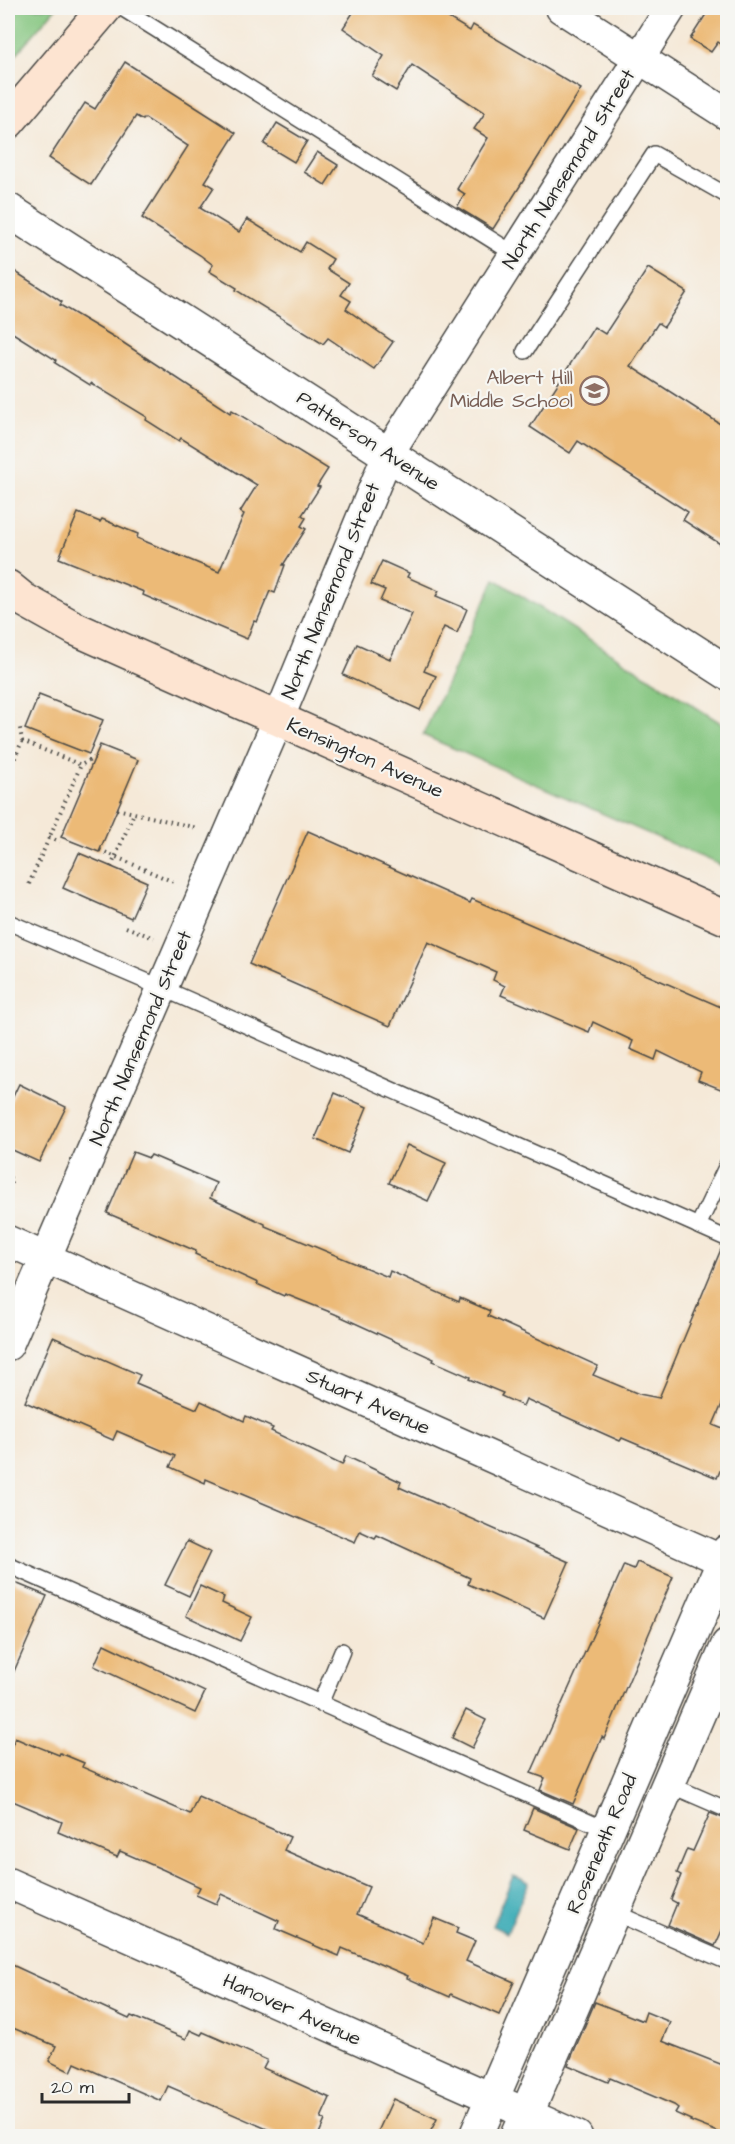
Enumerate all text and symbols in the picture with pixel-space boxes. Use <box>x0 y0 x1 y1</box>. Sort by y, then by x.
street label: North Nansemond Street <box>496 64 642 274</box>
place label: Albert Hill Middle School <box>450 364 573 415</box>
school or university icon: Albert Hill Middle School <box>578 374 610 406</box>
street label: Patterson Avenue <box>291 384 445 498</box>
street label: North Nansemond Street <box>275 479 387 703</box>
street label: Kensington Avenue <box>282 711 448 806</box>
street label: North Nansemond Street <box>83 926 199 1150</box>
street label: Stuart Avenue <box>301 1362 435 1442</box>
street label: Roseneath Road <box>560 1770 644 1918</box>
street label: Hanover Avenue <box>218 1967 366 2053</box>
scale bar <box>42 2066 129 2104</box>
text: 20 m <box>51 2075 94 2100</box>

